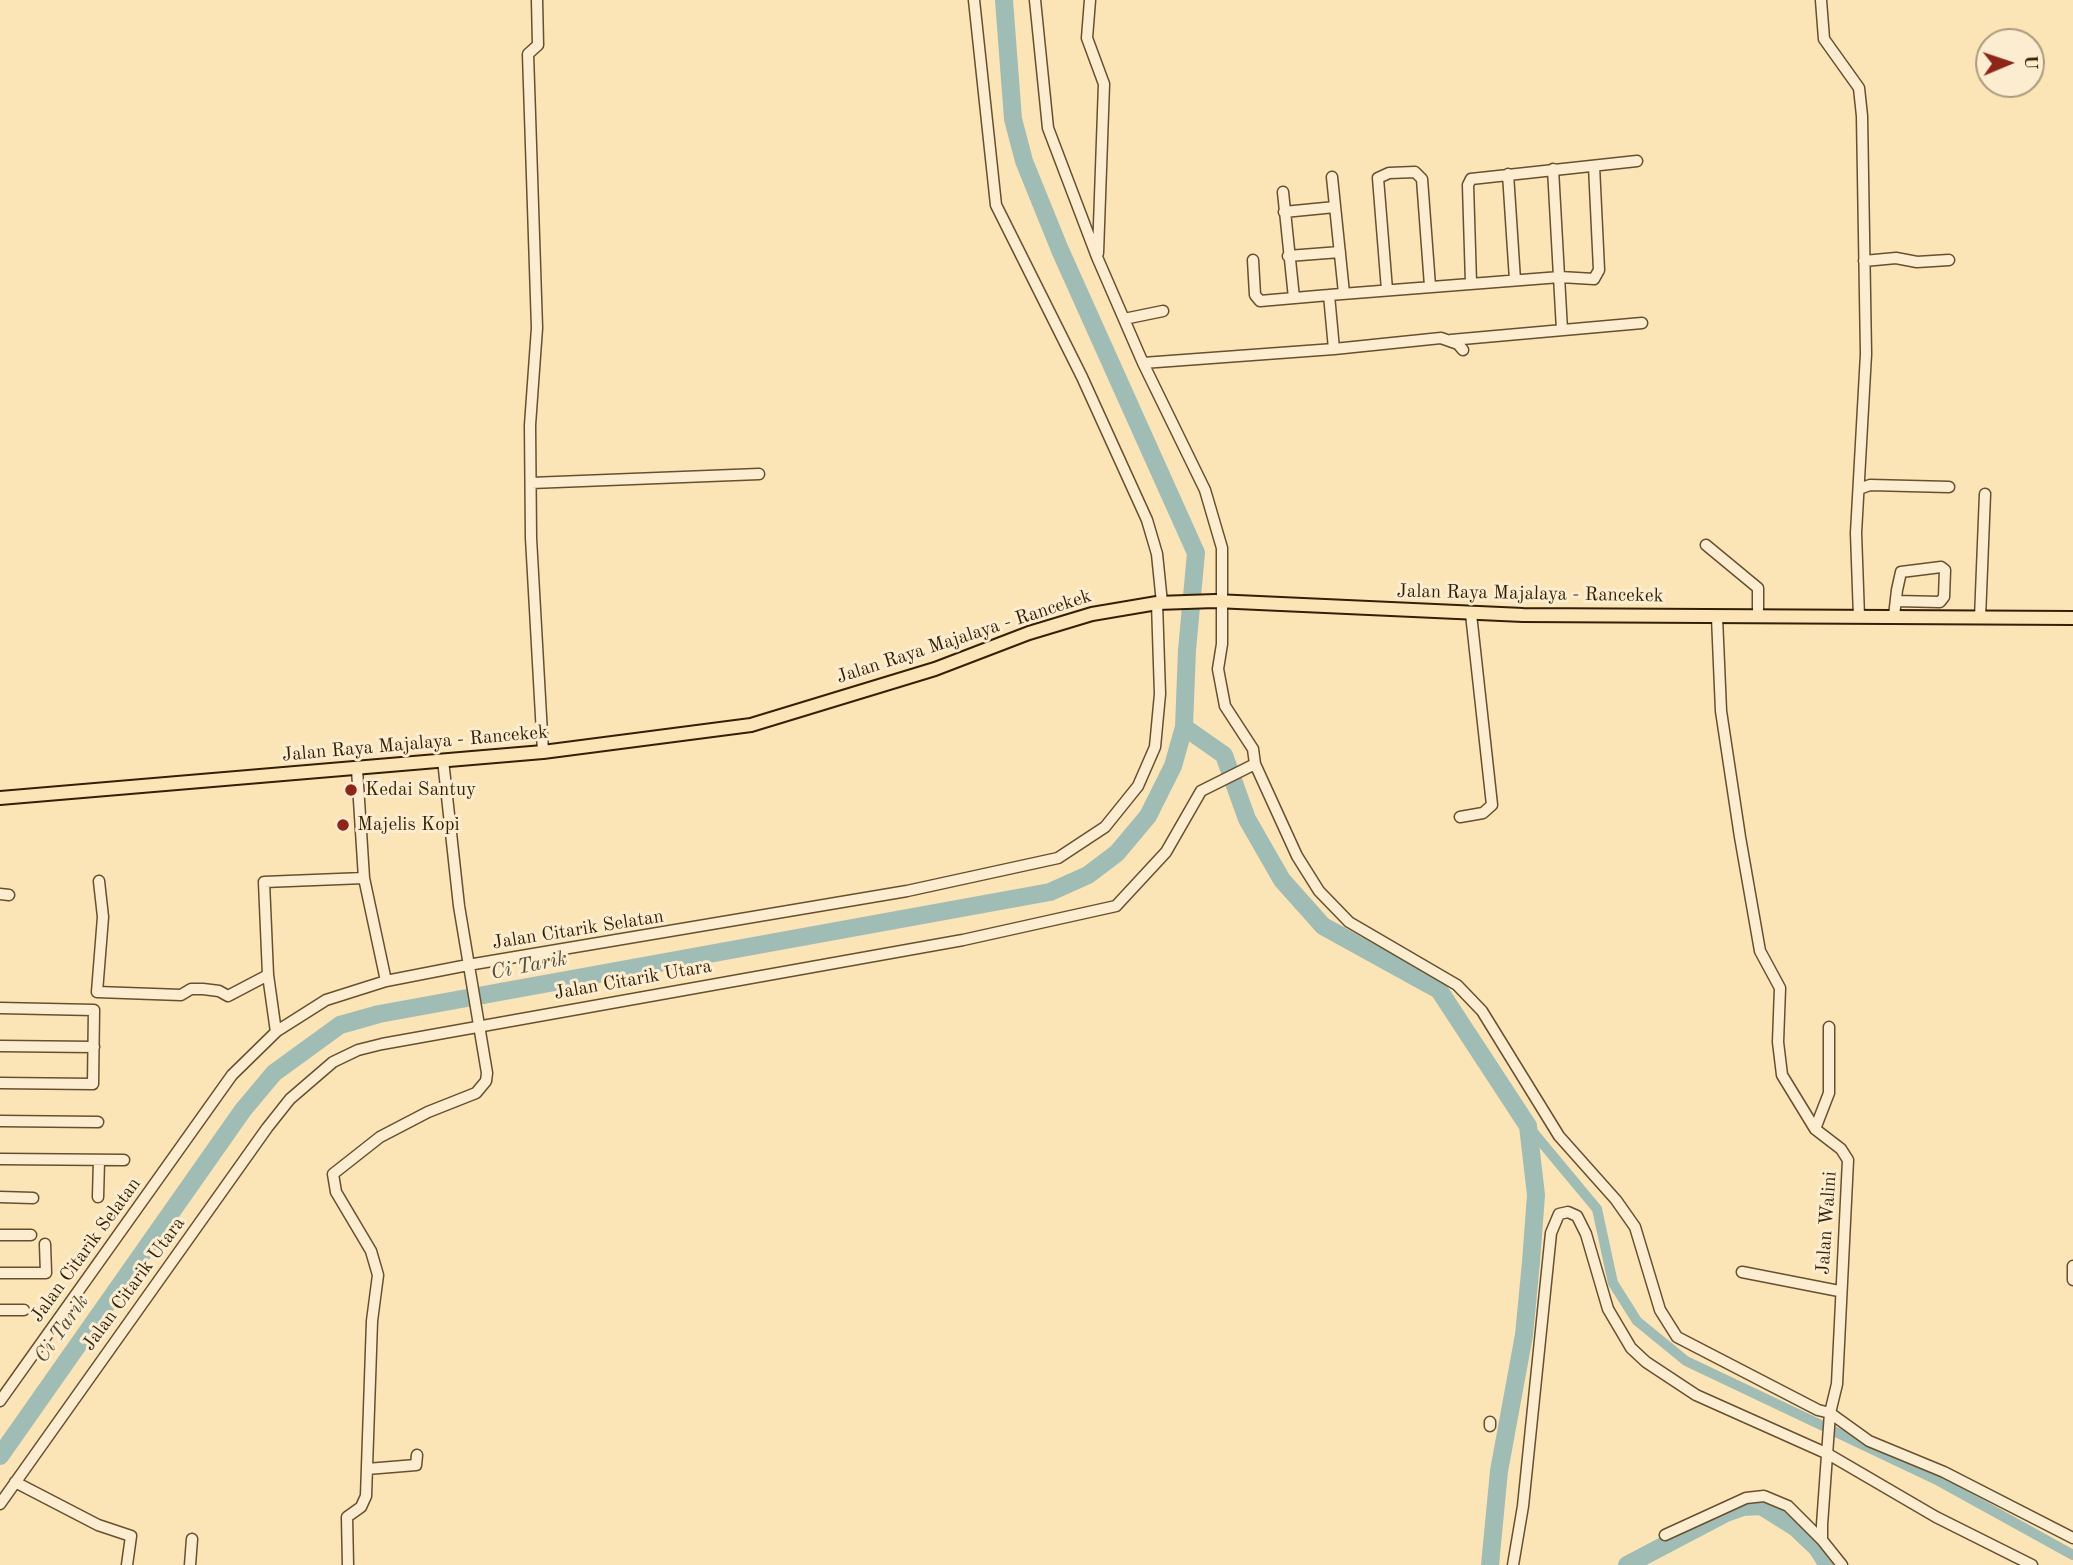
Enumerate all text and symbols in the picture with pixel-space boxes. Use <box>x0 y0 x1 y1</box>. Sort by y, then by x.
north arrow <box>1975 28 2045 98</box>
text: U <box>2020 54 2039 70</box>
street label: Jalan Raya Majalaya - Rancekek <box>1396 580 1664 608</box>
street label: Jalan Raya Majalaya - Rancekek <box>834 585 1094 689</box>
street label: Jalan Raya Majalaya - Rancekek <box>281 721 549 767</box>
place label: Kedai Santuy <box>365 779 476 801</box>
marker: Kedai Santuy <box>343 782 359 798</box>
place label: Majelis Kopi <box>357 814 460 836</box>
marker: Majelis Kopi <box>335 817 351 833</box>
street label: Jalan Citarik Selatan <box>491 905 665 955</box>
water label: Ci Tarik <box>488 946 570 986</box>
street label: Jalan Citarik Utara <box>552 955 714 1005</box>
street label: Jalan Walini <box>1812 1171 1842 1275</box>
street label: Jalan Citarik Selatan <box>26 1173 146 1327</box>
street label: Jalan Citarik Utara <box>78 1213 190 1355</box>
water label: Ci Tarik <box>29 1290 95 1368</box>

